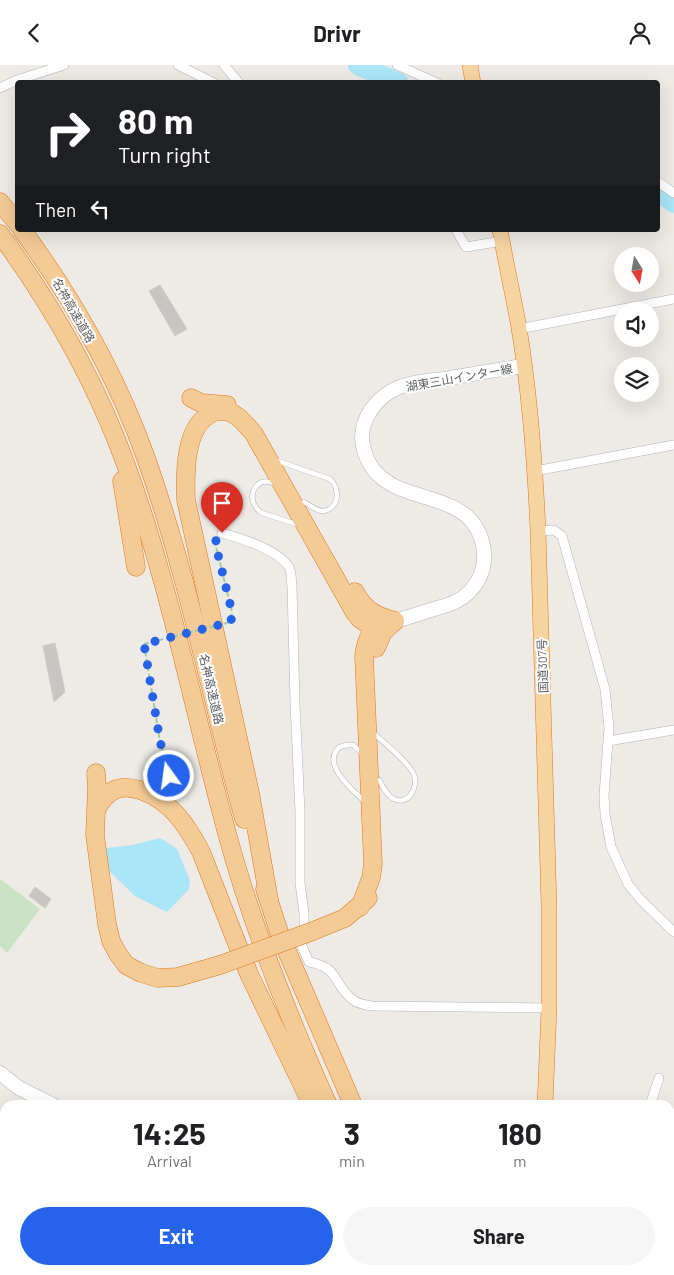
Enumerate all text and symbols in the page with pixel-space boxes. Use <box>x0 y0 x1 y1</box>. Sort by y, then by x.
icon: back <box>20 19 48 47</box>
icon: person <box>626 19 654 47</box>
text: Drivr <box>313 20 361 46</box>
text: 80 m <box>118 99 193 141</box>
icon: right <box>35 100 100 165</box>
text: Turn right <box>118 141 211 167</box>
icon: left <box>86 195 114 223</box>
text: Then <box>35 198 76 221</box>
north arrow <box>614 247 659 293</box>
map controls <box>614 247 659 402</box>
street label: 名神高速道路 <box>50 275 98 345</box>
button: sound <box>614 302 659 347</box>
button: layers <box>614 357 659 402</box>
street label: 湖東三山インター線 <box>405 361 513 393</box>
pin <box>201 482 243 533</box>
icon: arrive <box>208 489 236 517</box>
street label: 国道307号 <box>534 638 550 694</box>
street label: 名神高速道路 <box>197 652 227 726</box>
position arrow <box>142 749 194 801</box>
text: 14:25 <box>133 1115 206 1151</box>
text: 3 <box>344 1115 360 1151</box>
text: 180 <box>498 1115 542 1151</box>
text: Arrival <box>147 1151 192 1170</box>
text: min <box>339 1151 365 1170</box>
text: m <box>513 1151 527 1170</box>
button: Exit <box>20 1207 333 1265</box>
button: Share <box>343 1207 655 1265</box>

